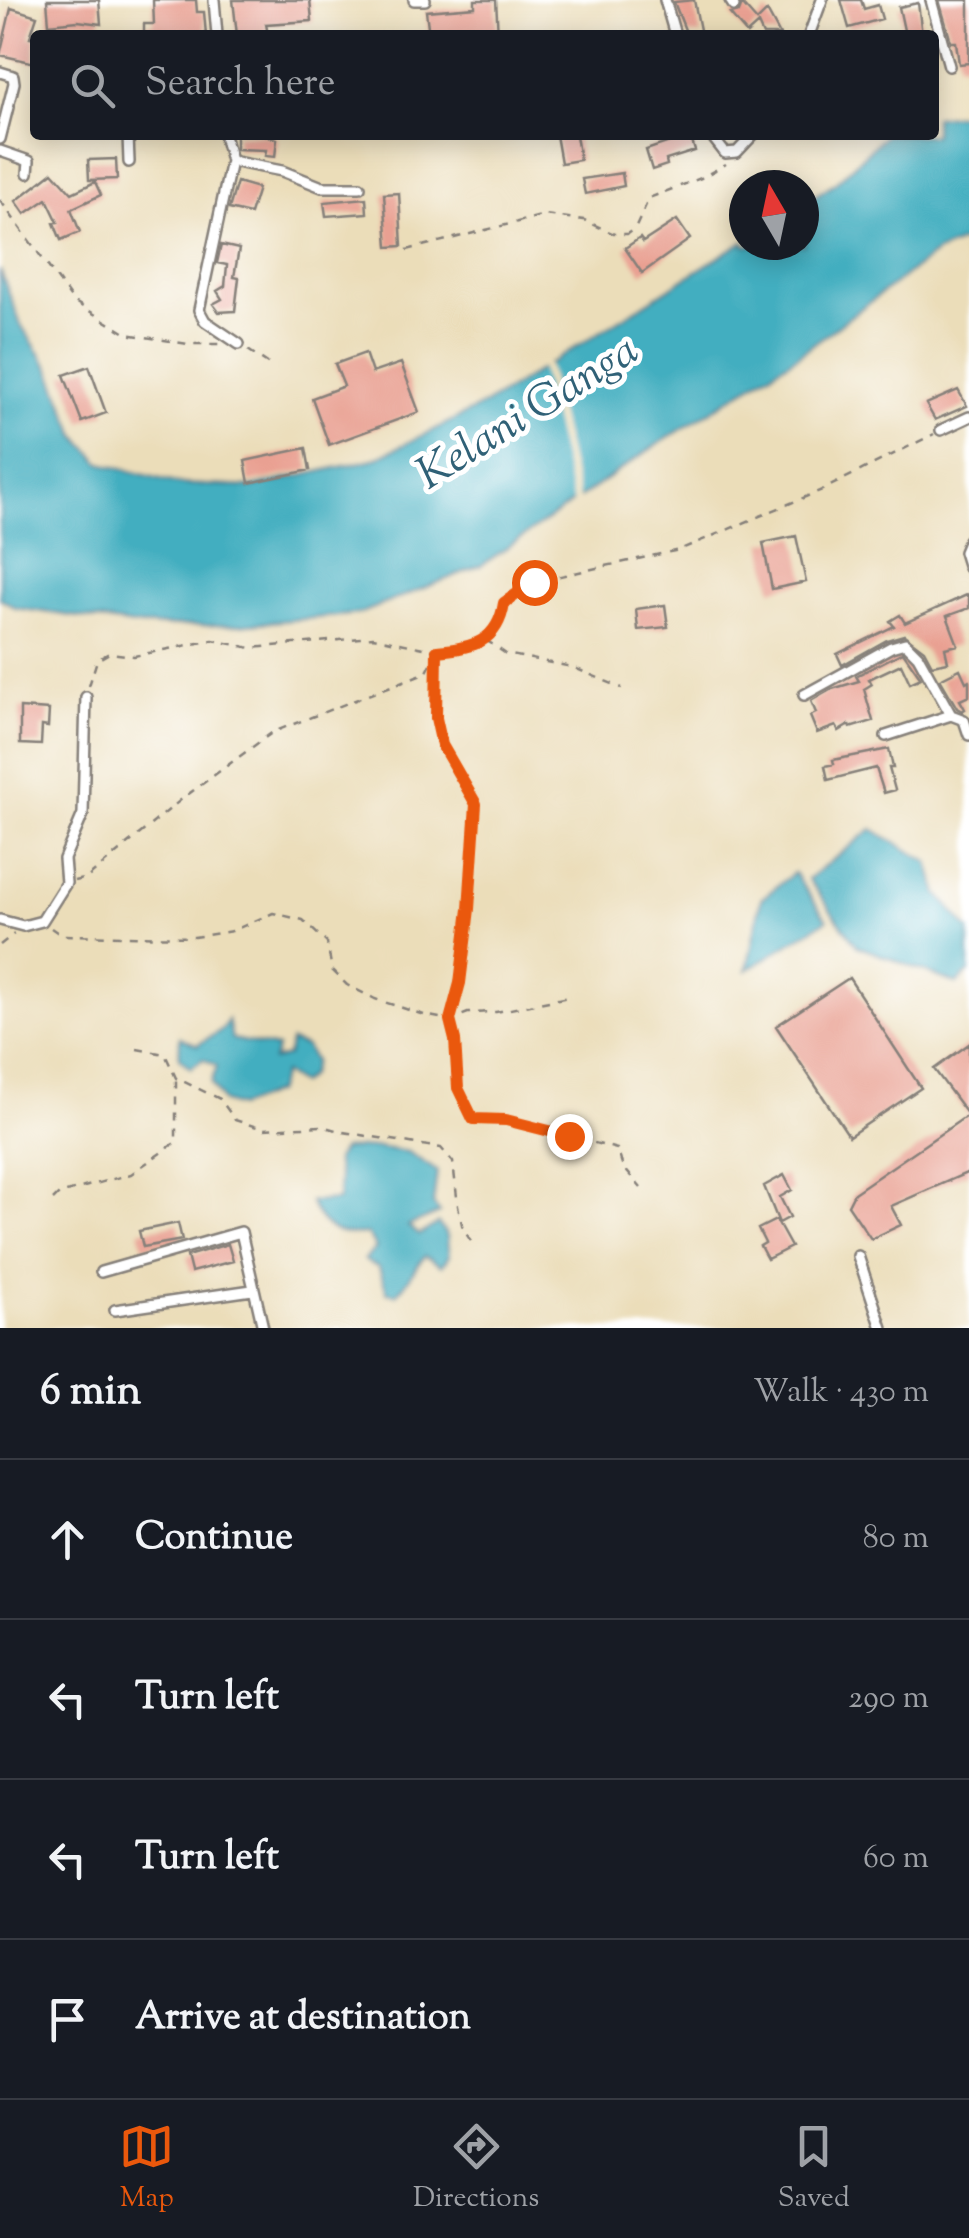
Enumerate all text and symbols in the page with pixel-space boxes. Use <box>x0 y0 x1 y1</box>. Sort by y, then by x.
search box <box>30 30 939 140</box>
icon: search <box>65 58 120 113</box>
text: Search here <box>145 58 336 112</box>
north arrow <box>729 170 819 260</box>
water label: Kelani Ganga <box>405 321 653 509</box>
route start <box>512 560 558 606</box>
route end <box>547 1114 593 1160</box>
text: 6 min <box>40 1363 141 1423</box>
text: Walk · 430 m <box>753 1370 929 1416</box>
icon: ahead <box>40 1512 95 1567</box>
text: Continue <box>135 1512 293 1566</box>
text: 80 m <box>863 1516 929 1562</box>
icon: left <box>40 1672 95 1727</box>
text: Turn left <box>135 1672 279 1726</box>
text: 290 m <box>848 1676 929 1722</box>
icon: left <box>40 1832 95 1887</box>
text: Turn left <box>135 1832 279 1886</box>
text: 60 m <box>863 1836 929 1882</box>
icon: arrive <box>40 1992 95 2047</box>
text: Arrive at destination <box>135 1992 471 2046</box>
tab: Map <box>119 2119 174 2219</box>
tab: Directions <box>413 2119 539 2219</box>
tab: Saved <box>778 2119 850 2219</box>

